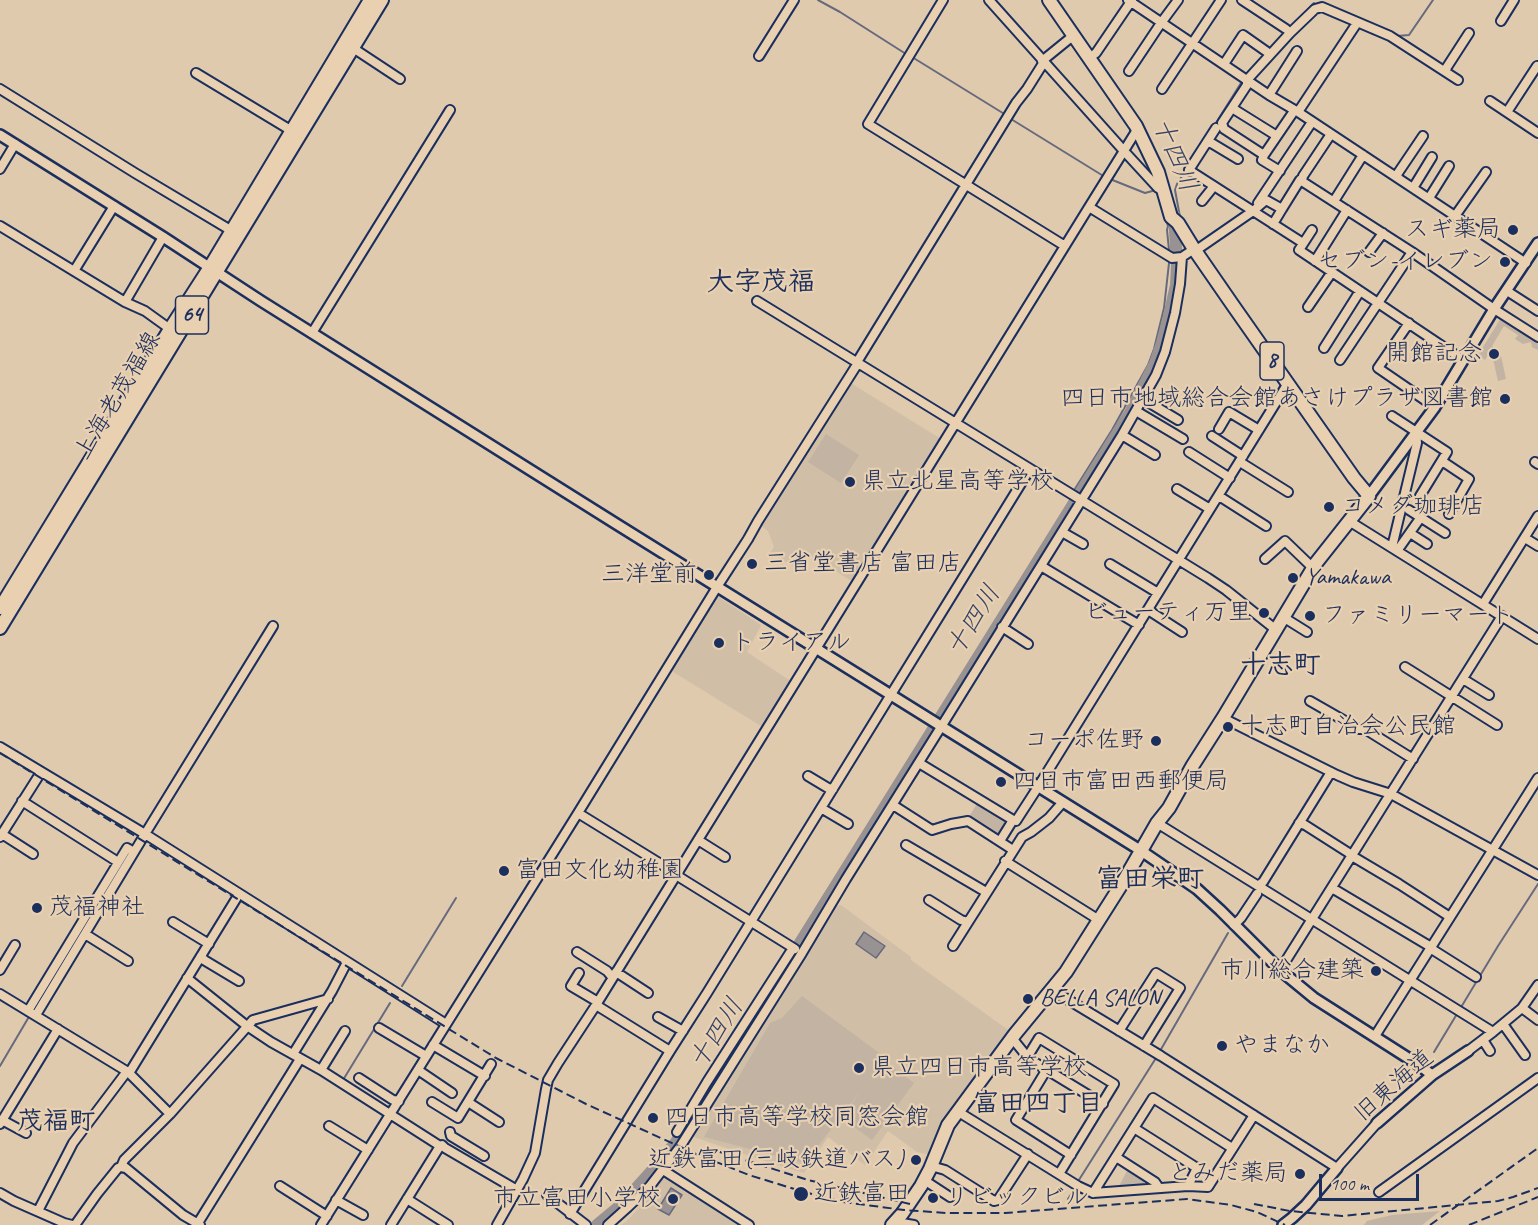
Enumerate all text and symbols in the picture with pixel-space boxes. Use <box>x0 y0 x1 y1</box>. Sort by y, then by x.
water label: 十四川 <box>1144 113 1204 197</box>
place label: スギ薬局 <box>1405 216 1501 244</box>
marker: スギ薬局 <box>1506 223 1520 237</box>
place label: セブン-イレブン <box>1317 248 1493 276</box>
marker: セブン-イレブン <box>1498 255 1512 269</box>
district label: 大字茂福 <box>707 267 815 299</box>
road number: 64 <box>176 296 208 334</box>
street label: 上海老茂福線 <box>69 327 167 465</box>
place label: 開館記念 <box>1386 340 1482 368</box>
road number: 8 <box>1260 342 1284 380</box>
marker: 開館記念 <box>1487 347 1501 361</box>
place label: 四日市地域総合会館あさけプラザ図書館 <box>1061 385 1493 413</box>
marker: 四日市地域総合会館あさけプラザ図書館 <box>1498 392 1512 406</box>
place label: 県立北星高等学校 <box>862 468 1054 496</box>
marker: 県立北星高等学校 <box>843 475 857 489</box>
place label: コメダ珈琲店 <box>1341 493 1485 521</box>
marker: コメダ珈琲店 <box>1322 500 1336 514</box>
place label: 三省堂書店 富田店 <box>764 550 962 578</box>
marker: 三省堂書店 富田店 <box>745 557 759 571</box>
place label: 三洋堂前 <box>601 561 697 589</box>
place label: Yamakawa <box>1305 564 1390 592</box>
marker: 三洋堂前 <box>702 568 716 582</box>
marker: Yamakawa <box>1286 571 1300 585</box>
water label: 十四川 <box>940 580 1008 662</box>
place label: ビューティ万里 <box>1084 599 1252 627</box>
place label: ファミリーマート <box>1322 602 1514 630</box>
marker: ビューティ万里 <box>1257 606 1271 620</box>
marker: ファミリーマート <box>1303 609 1317 623</box>
place label: トライアル <box>731 629 851 657</box>
marker: トライアル <box>712 636 726 650</box>
district label: 十志町 <box>1240 650 1320 682</box>
place label: 十志町自治会公民館 <box>1240 713 1456 741</box>
marker: 十志町自治会公民館 <box>1221 720 1235 734</box>
place label: コーポ佐野 <box>1024 727 1144 755</box>
marker: コーポ佐野 <box>1149 734 1163 748</box>
place label: 四日市富田西郵便局 <box>1013 768 1229 796</box>
marker: 四日市富田西郵便局 <box>994 775 1008 789</box>
place label: 富田文化幼稚園 <box>516 857 684 885</box>
marker: 富田文化幼稚園 <box>497 864 511 878</box>
district label: 富田栄町 <box>1096 864 1204 896</box>
place label: 茂福神社 <box>49 894 145 922</box>
marker: 茂福神社 <box>30 901 44 915</box>
place label: 市川総合建築 <box>1220 957 1364 985</box>
marker: 市川総合建築 <box>1369 964 1383 978</box>
place label: BELLA SALON <box>1040 985 1160 1013</box>
marker: BELLA SALON <box>1021 992 1035 1006</box>
water label: 十四川 <box>683 993 751 1075</box>
place label: やまなか <box>1234 1032 1330 1060</box>
marker: やまなか <box>1215 1039 1229 1053</box>
street label: 旧東海道 <box>1348 1044 1440 1128</box>
place label: 県立四日市高等学校 <box>871 1054 1087 1082</box>
marker: 県立四日市高等学校 <box>852 1061 866 1075</box>
district label: 富田四丁目 <box>973 1088 1103 1120</box>
place label: 四日市高等学校同窓会館 <box>665 1104 929 1132</box>
district label: 茂福町 <box>17 1106 95 1138</box>
marker: 四日市高等学校同窓会館 <box>646 1111 660 1125</box>
place label: 近鉄富田(三岐鉄道バス) <box>648 1146 904 1174</box>
marker: 近鉄富田(三岐鉄道バス) <box>909 1153 923 1167</box>
place label: とみだ薬局 <box>1168 1160 1288 1188</box>
scale bar <box>1322 1162 1422 1200</box>
marker: とみだ薬局 <box>1293 1167 1307 1181</box>
text: 100 m <box>1330 1173 1369 1195</box>
place label: 近鉄富田 <box>814 1180 910 1208</box>
place label: リビックビル <box>945 1184 1089 1212</box>
place label: 市立富田小学校 <box>493 1185 661 1213</box>
marker: 近鉄富田 <box>792 1185 810 1203</box>
marker: リビックビル <box>926 1191 940 1205</box>
marker: 市立富田小学校 <box>666 1192 680 1206</box>

